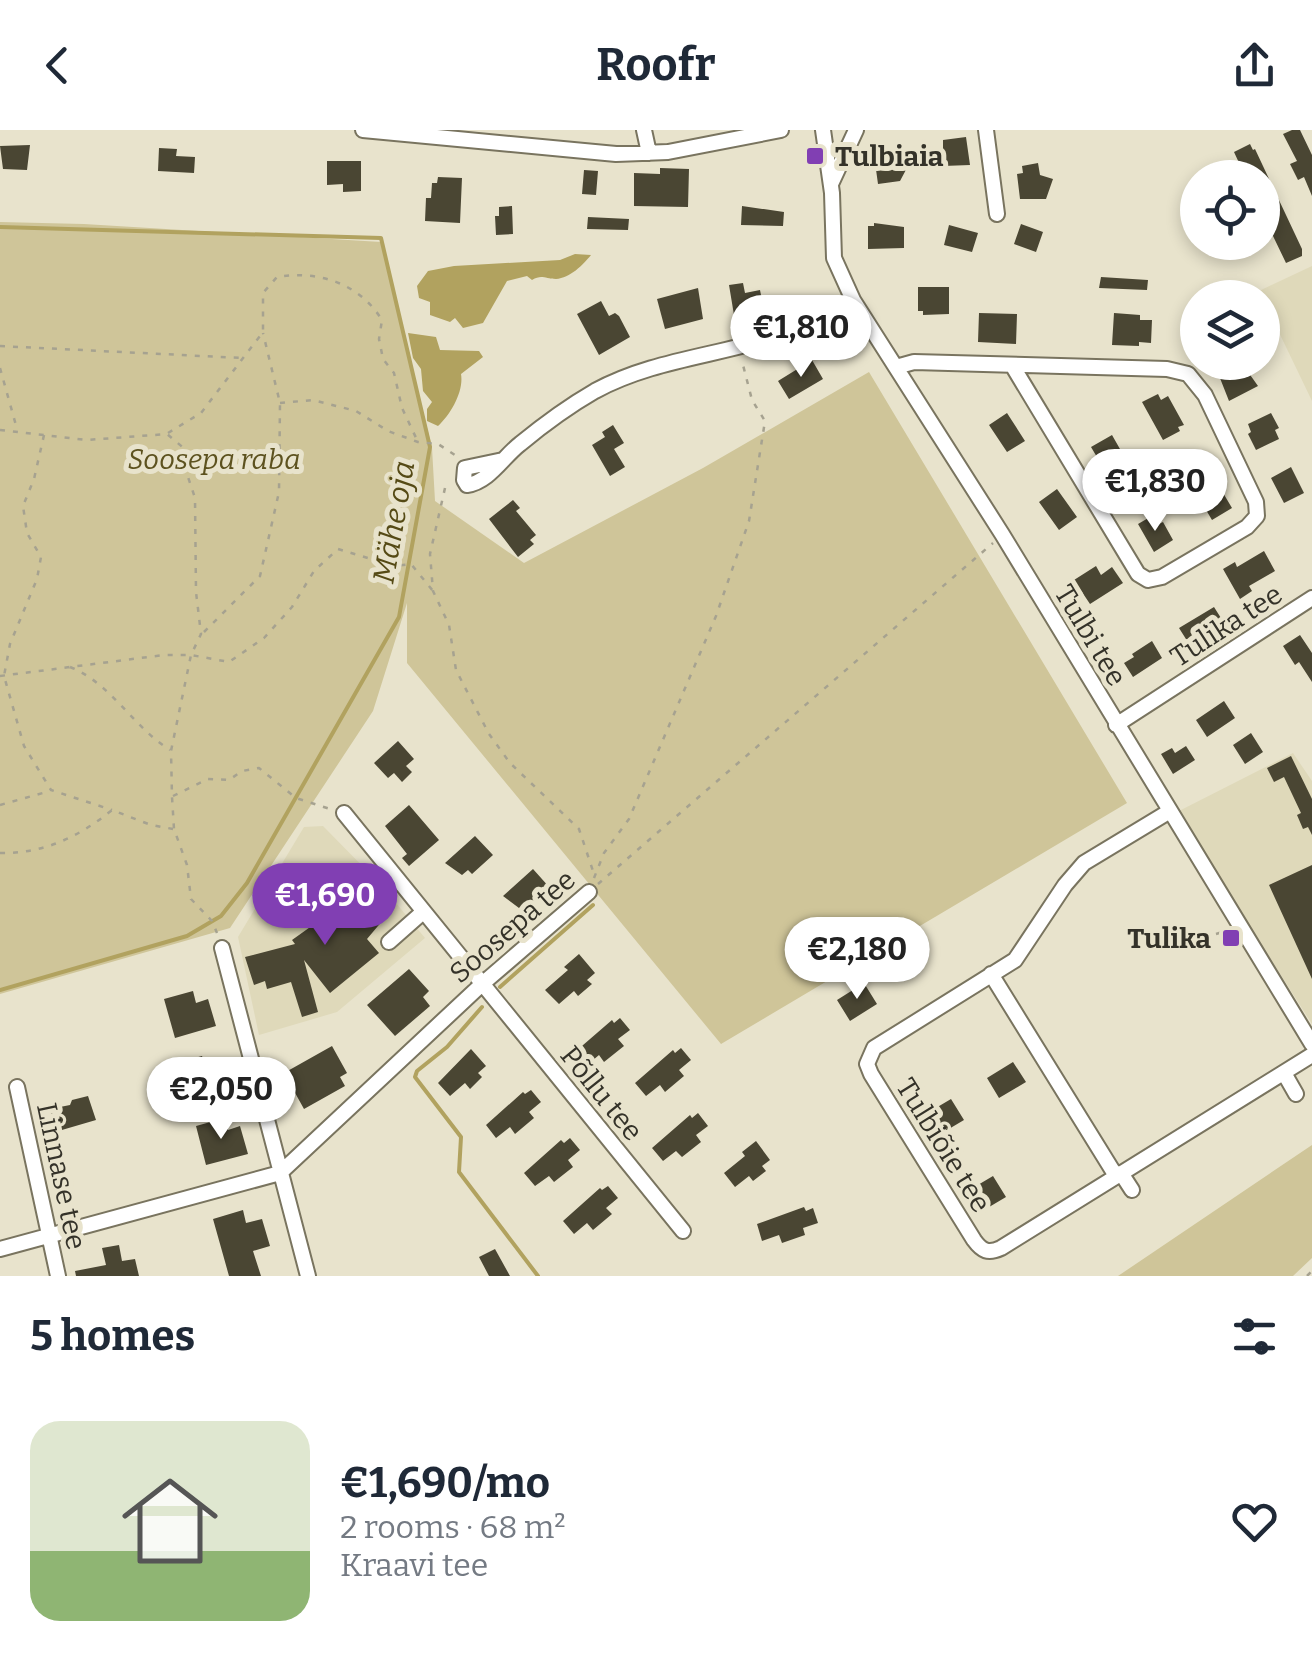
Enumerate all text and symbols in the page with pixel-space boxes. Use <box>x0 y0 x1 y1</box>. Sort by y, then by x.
icon: back <box>30 38 85 93</box>
text: Roofr <box>596 38 716 92</box>
icon: share <box>1227 38 1282 93</box>
place label: Tulbiaia <box>835 140 944 173</box>
marker: Tulbiaia <box>804 145 826 167</box>
map controls <box>1180 160 1280 380</box>
button: locate <box>1180 160 1280 260</box>
button: layers <box>1180 280 1280 380</box>
pin: €1,810 <box>720 295 882 380</box>
text: €1,810 <box>752 308 850 346</box>
park label: Soosepa raba <box>127 443 301 476</box>
pin: €1,830 <box>1074 449 1236 534</box>
water label: Mähe oja <box>366 458 422 586</box>
text: €1,830 <box>1104 462 1206 500</box>
street label: Tulika tee <box>1164 577 1288 674</box>
street label: Tulbi tee <box>1048 579 1134 692</box>
pin: €1,690 <box>244 863 406 948</box>
street label: Soosepa tee <box>443 863 582 990</box>
text: €1,690 <box>274 876 376 914</box>
pin: €2,180 <box>776 917 938 1002</box>
place label: Tulika <box>1127 922 1211 955</box>
marker: Tulika <box>1220 927 1242 949</box>
text: €2,180 <box>807 930 907 968</box>
street label: Põllu tee <box>554 1039 650 1147</box>
pin: €2,050 <box>140 1057 302 1142</box>
text: €2,050 <box>169 1070 273 1108</box>
street label: Tulbiõie tee <box>889 1072 998 1218</box>
street label: Linnase tee <box>30 1100 93 1252</box>
icon: filters <box>1227 1309 1282 1364</box>
text: 5 homes <box>30 1311 195 1361</box>
text: €1,690/mo <box>340 1458 550 1508</box>
icon: home <box>110 1461 230 1581</box>
icon: heart <box>1227 1494 1282 1549</box>
text: 2 rooms · 68 m² <box>340 1508 566 1546</box>
text: Kraavi tee <box>340 1546 488 1584</box>

